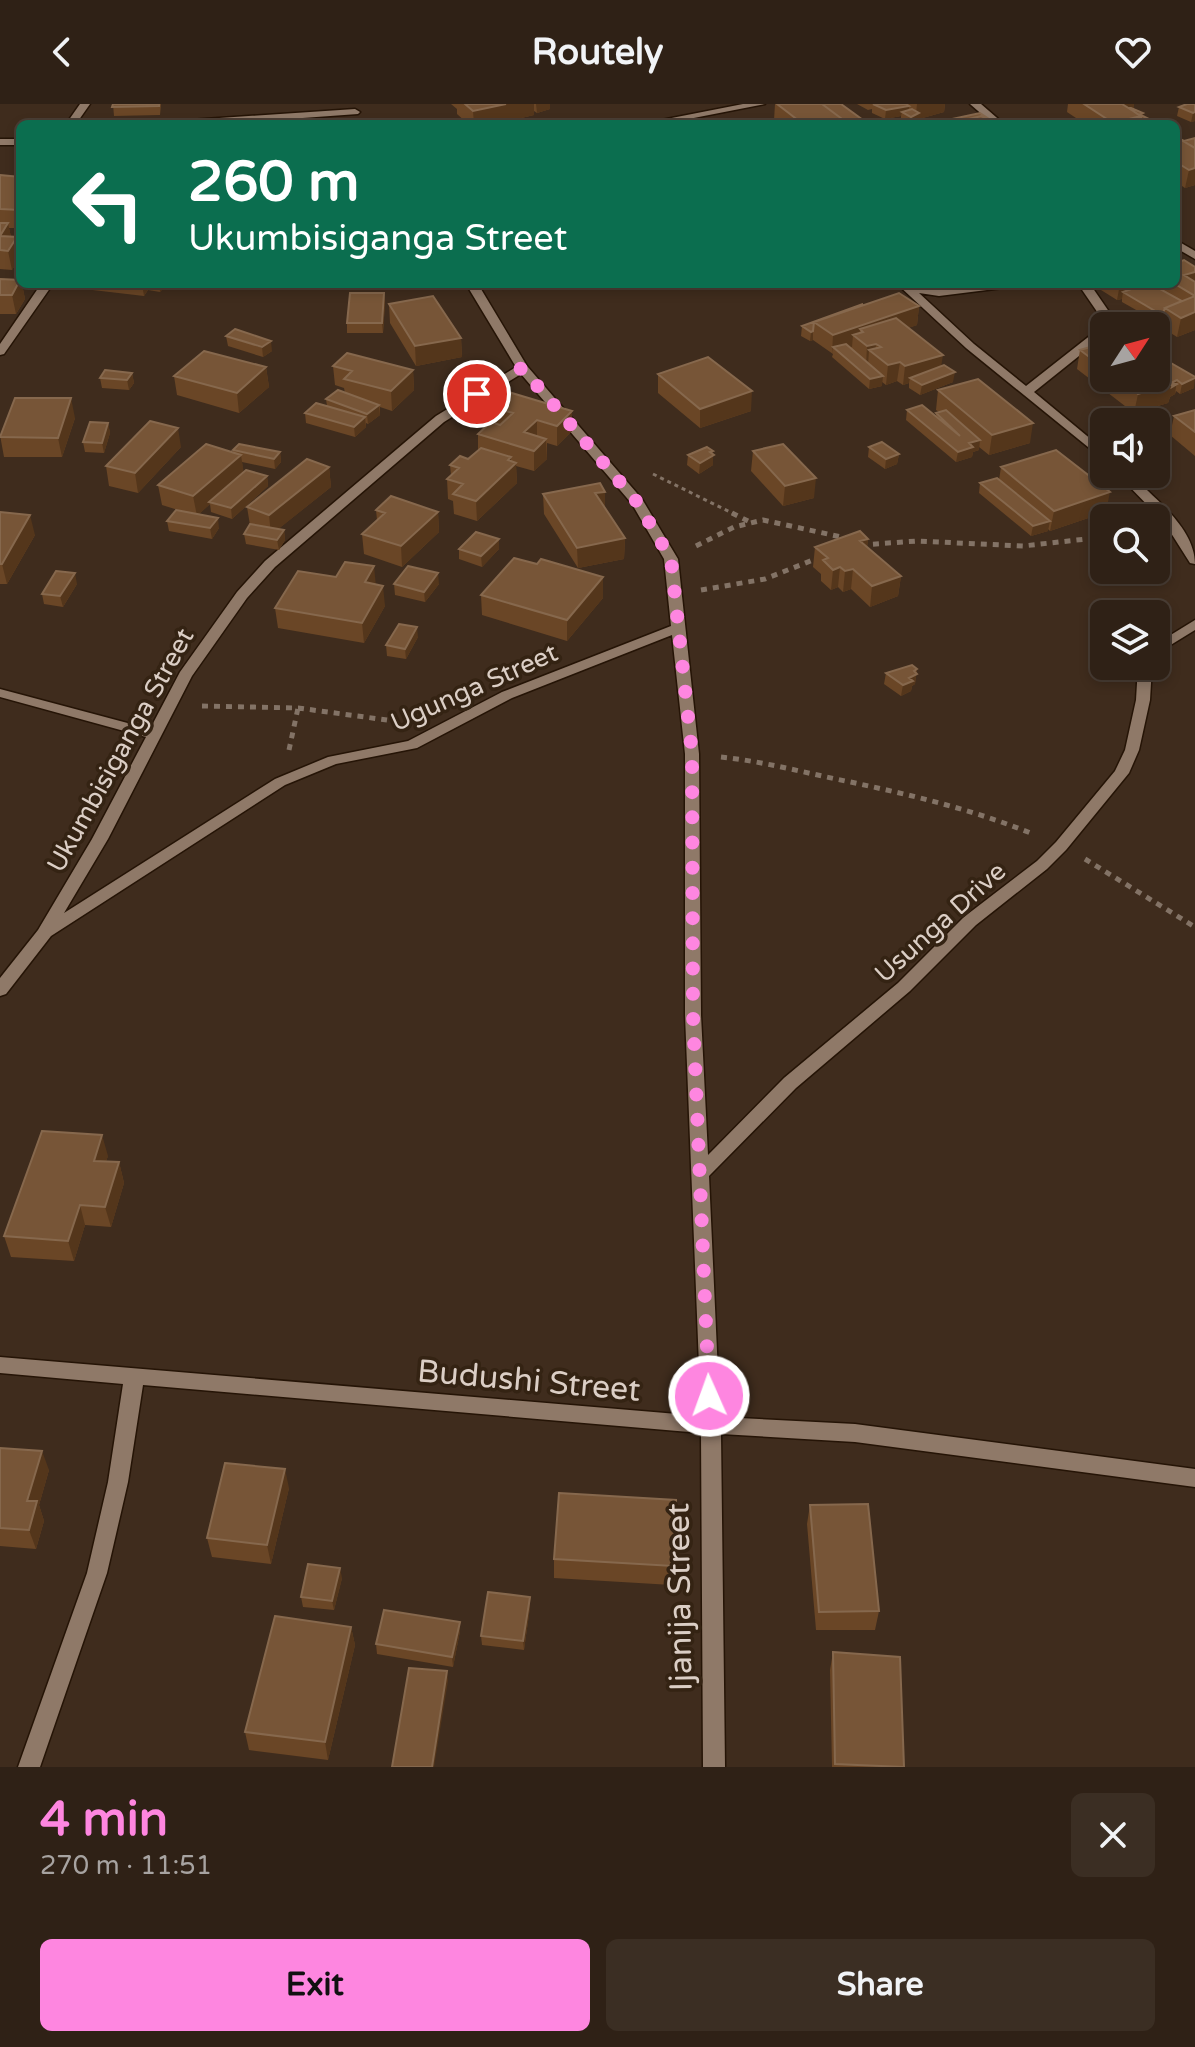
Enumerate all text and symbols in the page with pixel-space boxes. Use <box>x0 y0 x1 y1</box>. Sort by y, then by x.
icon: back <box>40 30 84 74</box>
icon: heart <box>1111 30 1155 74</box>
text: Routely <box>532 31 663 74</box>
text: 260 m <box>188 149 359 216</box>
icon: left <box>56 152 160 256</box>
text: Ukumbisiganga Street <box>188 217 567 260</box>
north arrow <box>1090 312 1170 392</box>
map controls <box>1090 312 1170 680</box>
pin <box>443 360 511 428</box>
icon: arrive <box>455 372 499 416</box>
button: sound <box>1090 408 1170 488</box>
button: search <box>1090 504 1170 584</box>
button: layers <box>1090 600 1170 680</box>
street label: Ukumbisiganga Street <box>40 623 200 878</box>
street label: Ugunga Street <box>386 637 563 738</box>
street label: Usunga Drive <box>869 856 1012 989</box>
street label: Budushi Street <box>416 1352 642 1410</box>
position arrow <box>667 1354 751 1438</box>
street label: Ijanija Street <box>659 1503 701 1691</box>
text: 4 min <box>40 1791 168 1849</box>
button: close <box>1071 1793 1155 1877</box>
text: 270 m · 11:51 <box>40 1850 212 1881</box>
button: Exit <box>40 1939 590 2031</box>
button: Share <box>606 1939 1155 2031</box>

